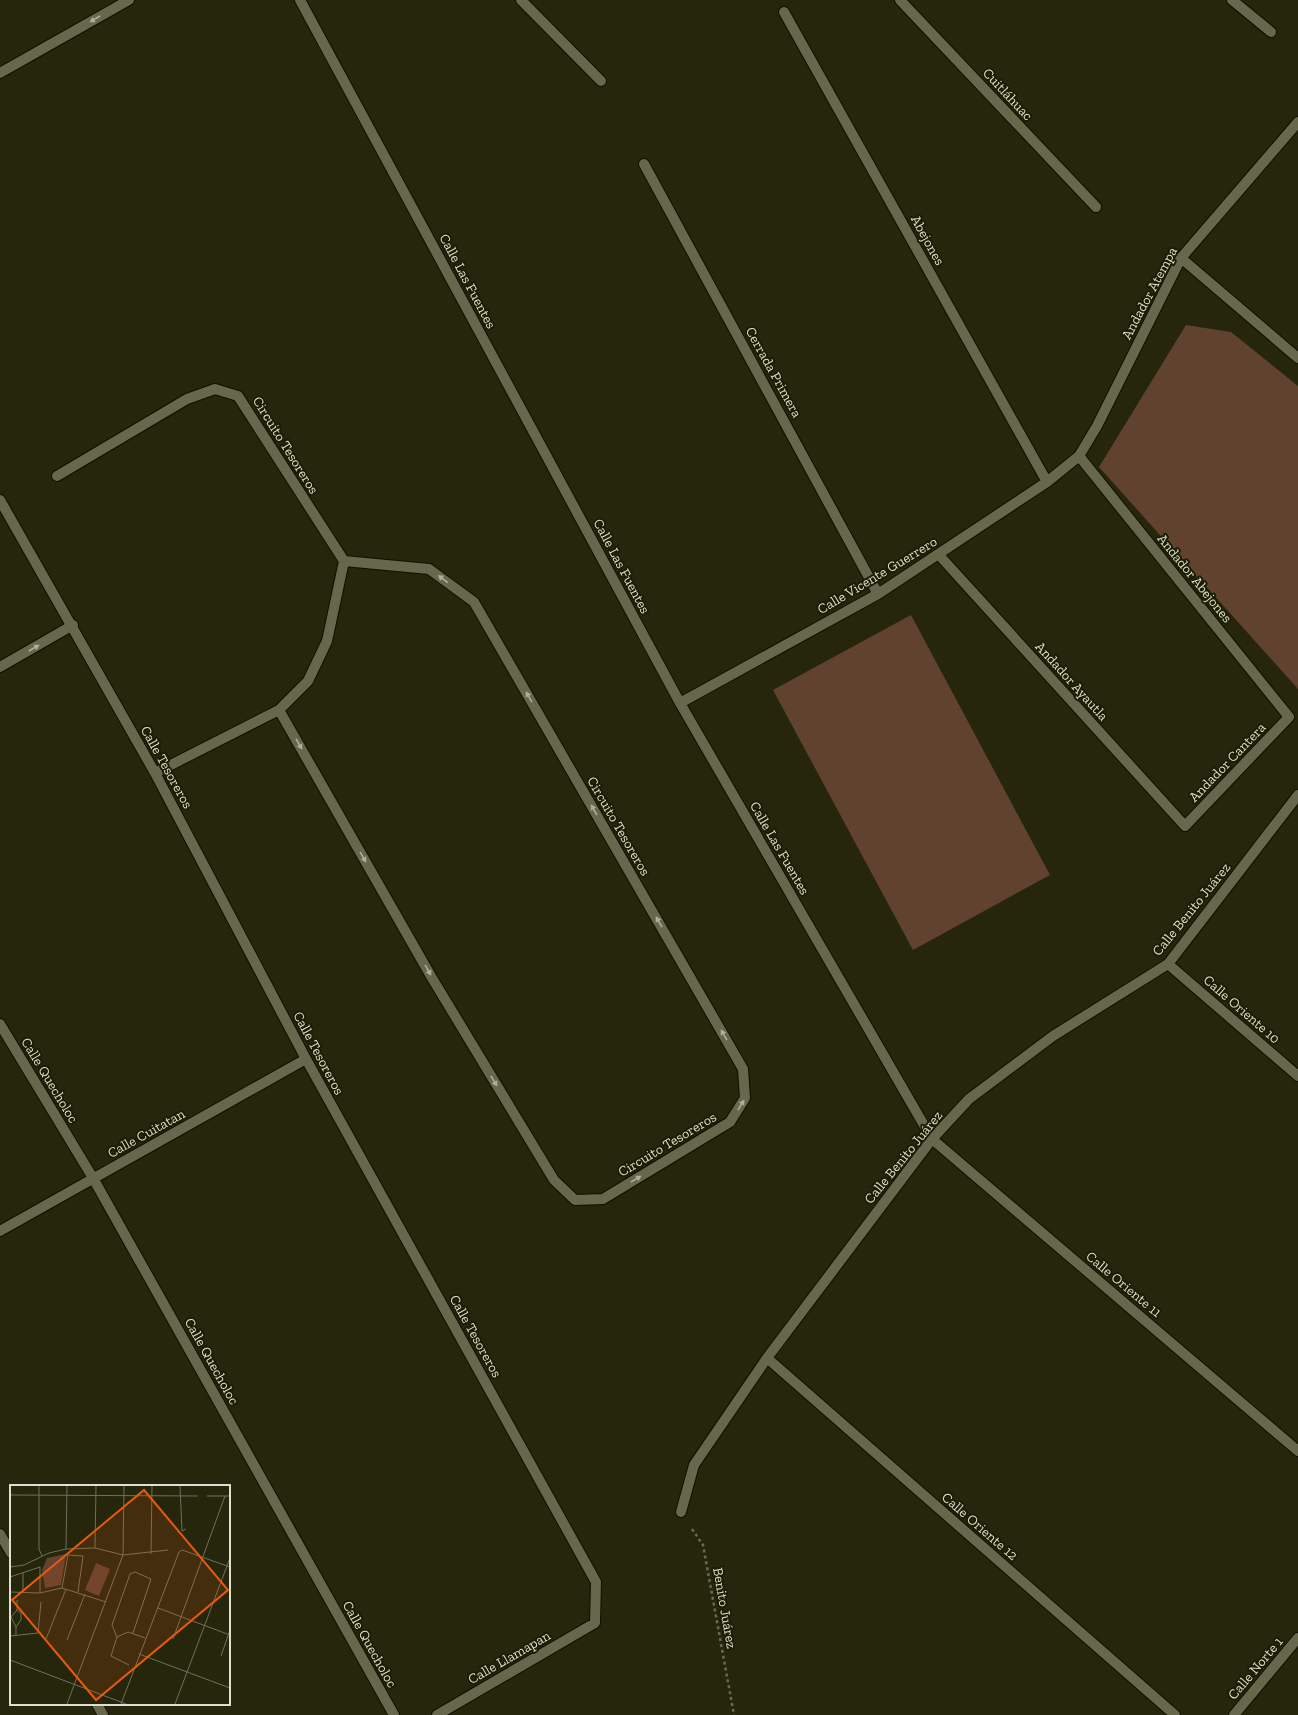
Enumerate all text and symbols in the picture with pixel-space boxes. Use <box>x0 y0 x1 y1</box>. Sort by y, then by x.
one-way arrow <box>89 16 101 23</box>
street label: Cuitláhuac <box>979 65 1036 124</box>
street label: Abejones <box>907 212 948 268</box>
street label: Calle Las Fuentes <box>435 231 500 332</box>
street label: Andador Atempa <box>1118 244 1181 342</box>
street label: Cerrada Primera <box>742 324 806 421</box>
street label: Circuito Tesoreros <box>249 393 322 497</box>
street label: Calle Las Fuentes <box>589 516 654 617</box>
street label: Andador Abejones <box>1154 530 1236 626</box>
street label: Calle Vicente Guerrero <box>814 533 940 618</box>
one-way arrow <box>438 575 448 583</box>
street label: Andador Ayautla <box>1032 638 1112 725</box>
one-way arrow <box>28 644 40 651</box>
one-way arrow <box>525 691 532 703</box>
street label: Andador Cantera <box>1185 719 1270 805</box>
street label: Calle Tesoreros <box>137 723 196 812</box>
one-way arrow <box>295 738 302 750</box>
street label: Circuito Tesoreros <box>583 774 654 879</box>
street label: Calle Las Fuentes <box>746 799 813 898</box>
one-way arrow <box>590 804 597 816</box>
one-way arrow <box>360 851 367 863</box>
street label: Calle Benito Juárez <box>1149 859 1234 959</box>
one-way arrow <box>655 916 662 928</box>
one-way arrow <box>424 964 431 975</box>
street label: Calle Oriente 10 <box>1200 971 1283 1047</box>
street label: Calle Tesoreros <box>289 1009 348 1098</box>
one-way arrow <box>720 1029 727 1041</box>
street label: Calle Quecholoc <box>17 1034 82 1126</box>
one-way arrow <box>491 1075 498 1087</box>
one-way arrow <box>737 1100 745 1110</box>
street label: Calle Cuitatan <box>105 1105 188 1162</box>
street label: Calle Benito Juárez <box>861 1107 946 1207</box>
street label: Circuito Tesoreros <box>615 1108 720 1180</box>
one-way arrow <box>631 1175 641 1183</box>
street label: Calle Oriente 11 <box>1082 1248 1165 1321</box>
street label: Calle Tesoreros <box>446 1292 505 1381</box>
street label: Calle Quecholoc <box>181 1315 242 1408</box>
inset map <box>10 1485 230 1705</box>
street label: Calle Oriente 12 <box>938 1489 1021 1564</box>
street label: Benito Juárez <box>709 1566 740 1650</box>
street label: Calle Quecholoc <box>339 1598 400 1691</box>
street label: Calle Llamapan <box>465 1627 554 1688</box>
street label: Calle Norte 1 <box>1224 1633 1287 1703</box>

